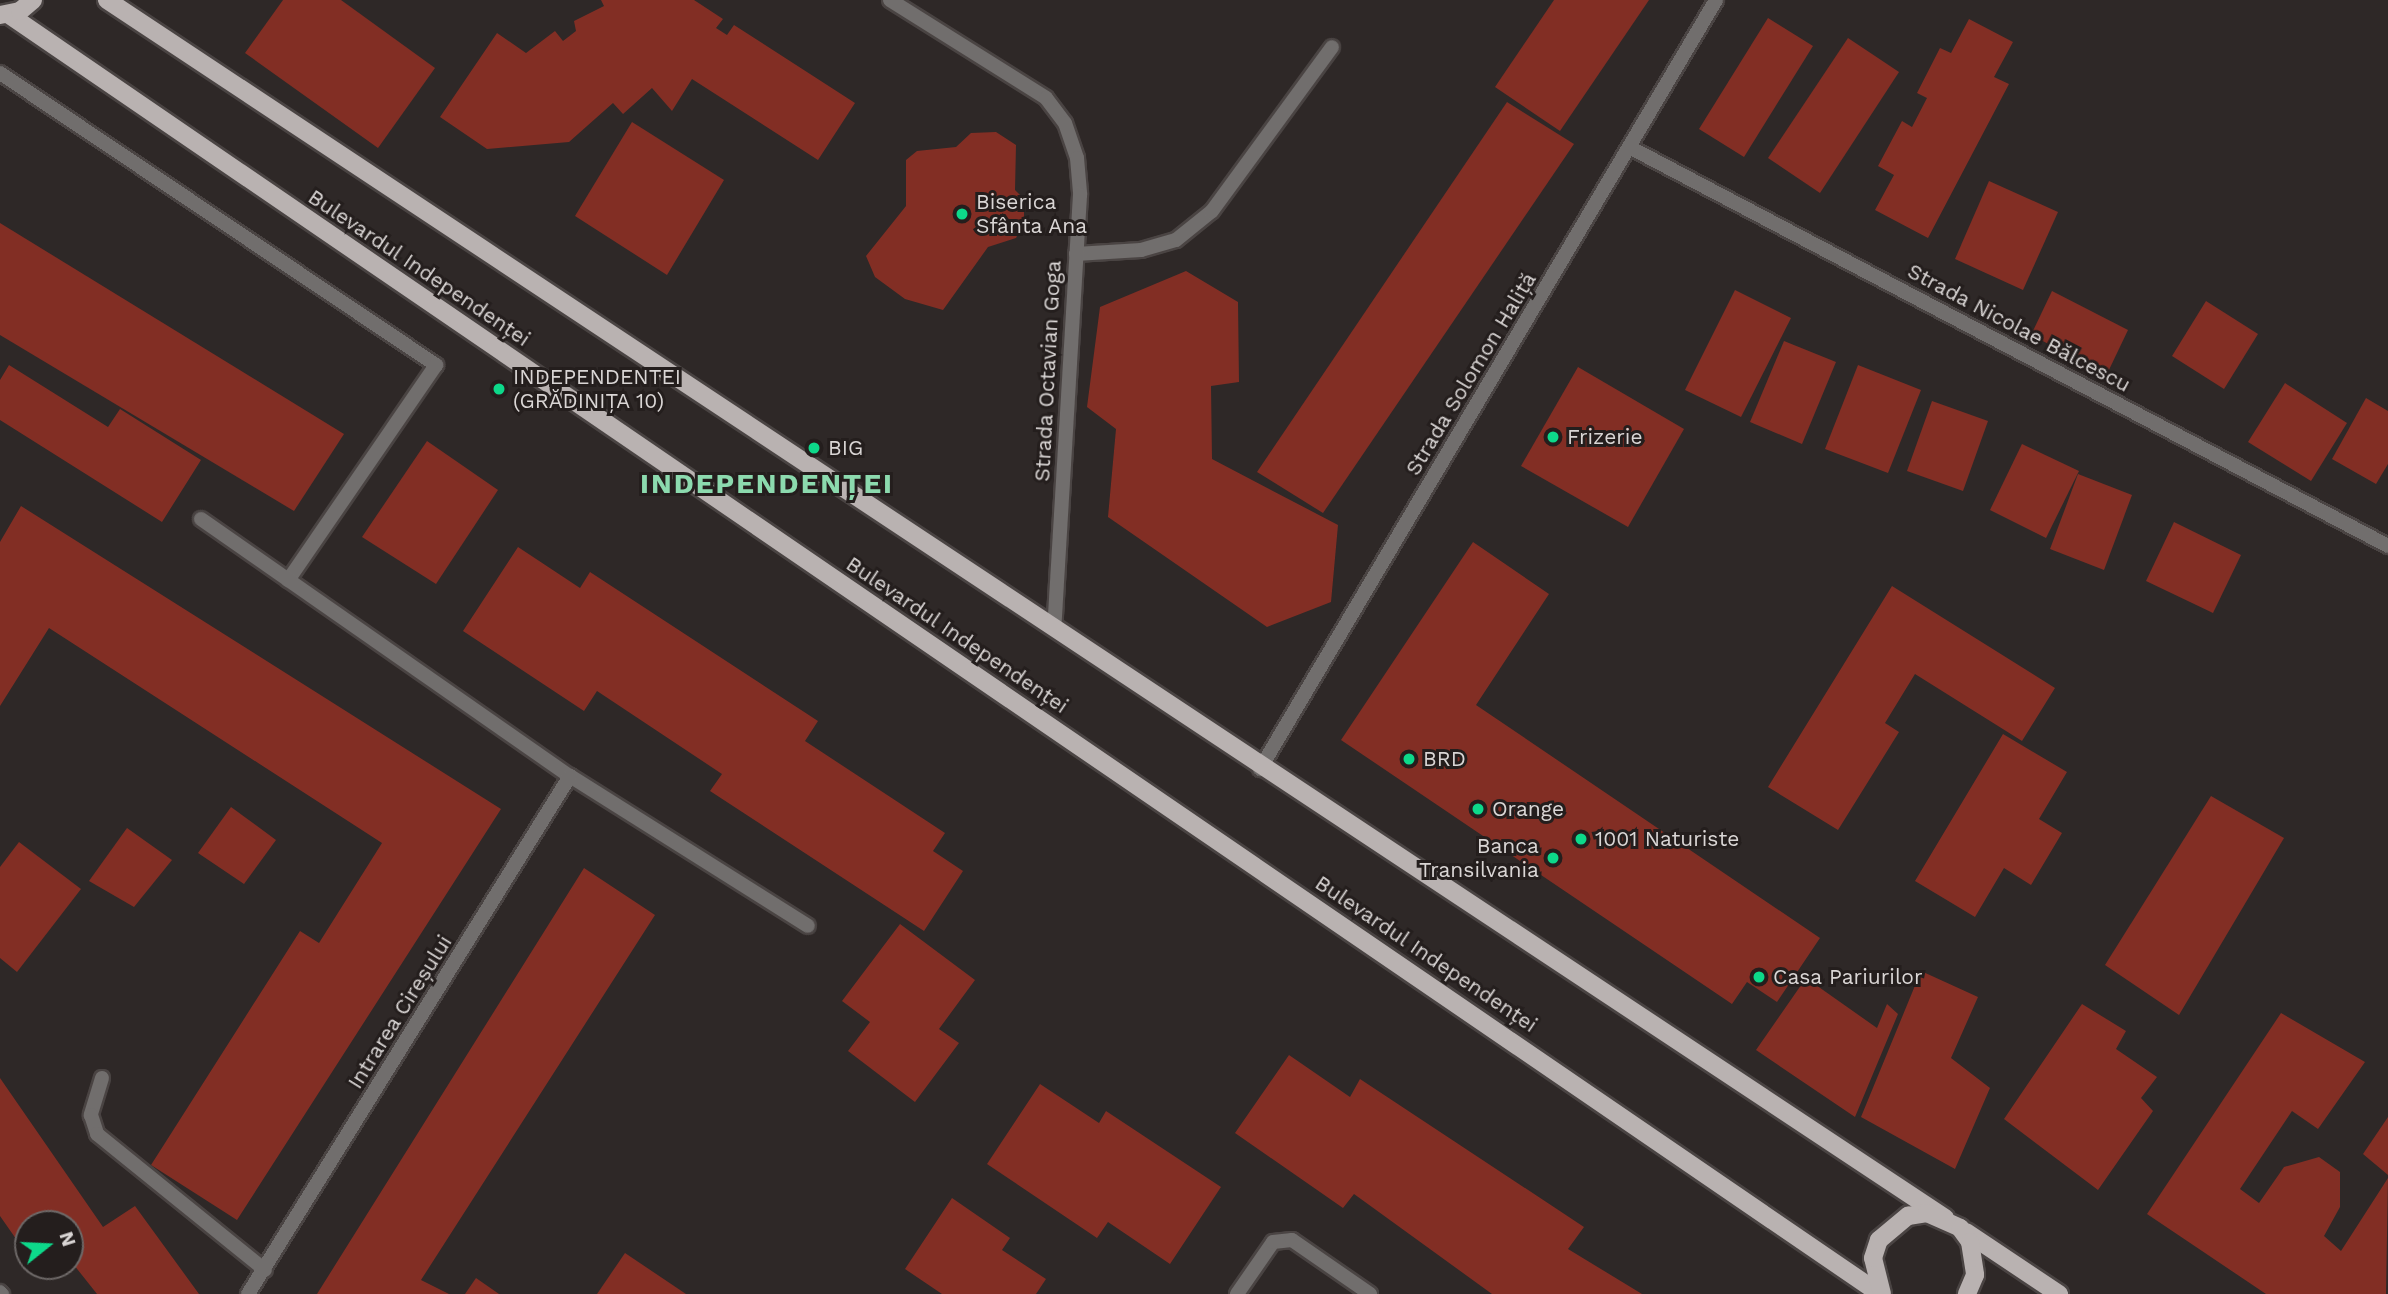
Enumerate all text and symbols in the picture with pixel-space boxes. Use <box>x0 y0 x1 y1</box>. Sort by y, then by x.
street label: Bulevardul Independenței <box>303 184 535 352</box>
place label: Biserica Sfânta Ana <box>976 189 1088 239</box>
marker: Biserica Sfânta Ana <box>954 206 970 222</box>
street label: Strada Nicolae Bălcescu <box>1903 258 2135 398</box>
street label: Strada Octavian Goga <box>1030 260 1066 482</box>
street label: Strada Solomon Haliță <box>1400 268 1542 480</box>
place label: INDEPENDENTEI (GRĂDINIȚA 10) <box>513 364 681 414</box>
marker: INDEPENDENTEI (GRĂDINIȚA 10) <box>491 381 507 397</box>
place label: Frizerie <box>1567 424 1643 450</box>
marker: Frizerie <box>1545 429 1561 445</box>
place label: BIG <box>828 435 863 461</box>
marker: BIG <box>806 440 822 456</box>
district label: INDEPENDENȚEI <box>642 467 892 501</box>
street label: Bulevardul Independenței <box>841 551 1073 719</box>
place label: BRD <box>1423 746 1466 772</box>
marker: BRD <box>1401 751 1417 767</box>
place label: Orange <box>1492 796 1564 822</box>
marker: Orange <box>1470 801 1486 817</box>
place label: 1001 Naturiste <box>1595 826 1739 852</box>
marker: 1001 Naturiste <box>1573 831 1589 847</box>
place label: Banca Transilvania <box>1419 833 1539 883</box>
marker: Banca Transilvania <box>1545 850 1561 866</box>
street label: Bulevardul Independenței <box>1310 870 1542 1038</box>
street label: Intrarea Cireșului <box>343 930 457 1094</box>
place label: Casa Pariurilor <box>1773 964 1923 990</box>
marker: Casa Pariurilor <box>1751 969 1767 985</box>
north arrow <box>14 1210 84 1280</box>
text: N <box>54 1229 81 1249</box>

